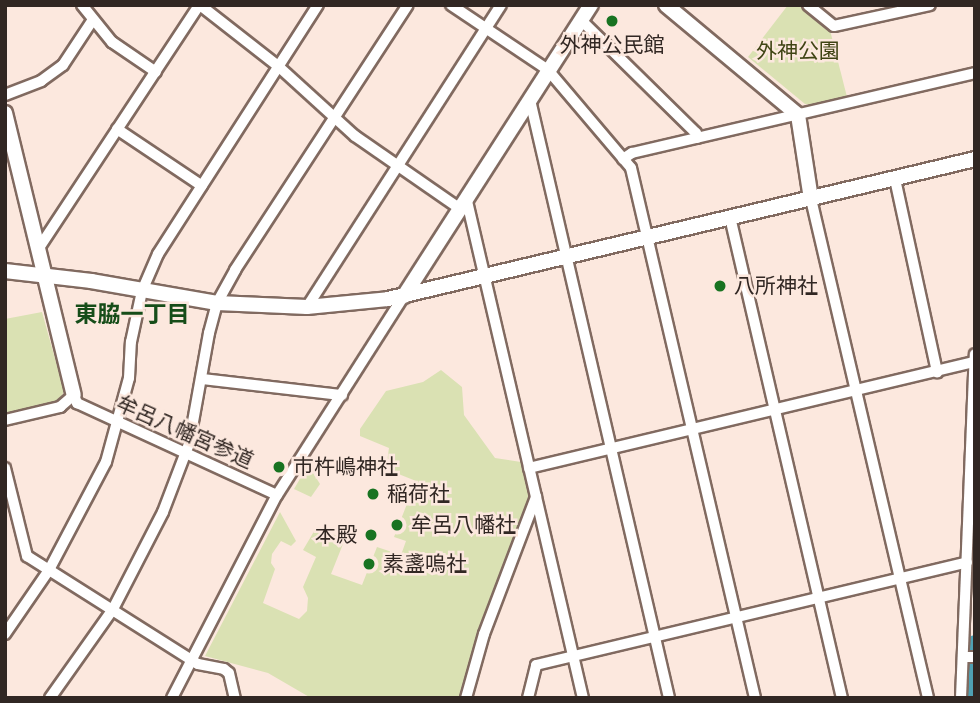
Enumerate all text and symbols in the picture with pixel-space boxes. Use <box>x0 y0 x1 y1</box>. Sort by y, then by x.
marker: 外神公民館 <box>604 13 620 29</box>
place label: 外神公民館 <box>560 32 664 58</box>
park label: 外神公園 <box>756 38 840 64</box>
place label: 八所神社 <box>734 273 818 299</box>
marker: 八所神社 <box>712 278 728 294</box>
district label: 東脇一丁目 <box>75 301 189 329</box>
street label: 牟呂八幡宮参道 <box>113 391 257 473</box>
place label: 市杵嶋神社 <box>293 454 398 480</box>
marker: 市杵嶋神社 <box>271 459 287 475</box>
place label: 稲荷社 <box>387 481 450 507</box>
marker: 稲荷社 <box>365 486 381 502</box>
place label: 牟呂八幡社 <box>411 512 516 538</box>
marker: 牟呂八幡社 <box>389 517 405 533</box>
place label: 本殿 <box>315 522 357 548</box>
marker: 本殿 <box>363 527 379 543</box>
place label: 素盞嗚社 <box>383 551 467 577</box>
marker: 素盞嗚社 <box>361 556 377 572</box>

